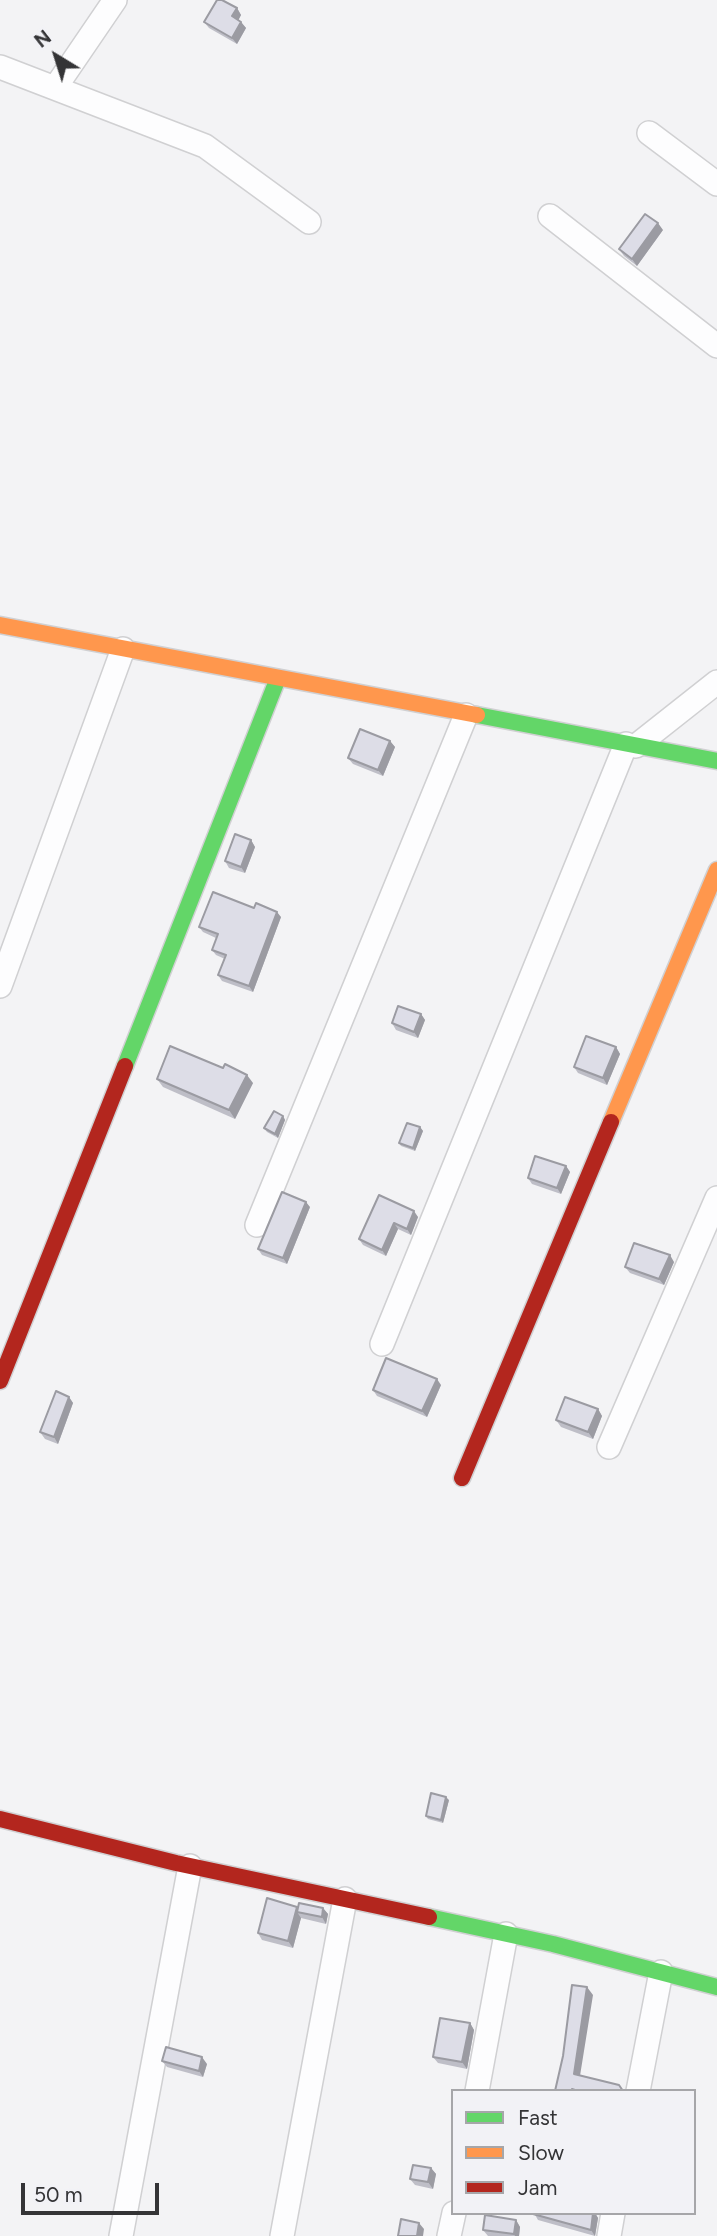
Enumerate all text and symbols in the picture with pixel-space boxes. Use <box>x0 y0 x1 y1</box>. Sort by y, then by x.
north arrow <box>21 21 91 91</box>
text: N <box>30 25 56 53</box>
legend <box>451 2089 696 2215</box>
text: Fast <box>518 2105 558 2130</box>
text: Slow <box>518 2140 564 2165</box>
scale bar <box>24 2170 163 2214</box>
text: Jam <box>518 2175 557 2200</box>
text: 50 m <box>34 2182 83 2207</box>

